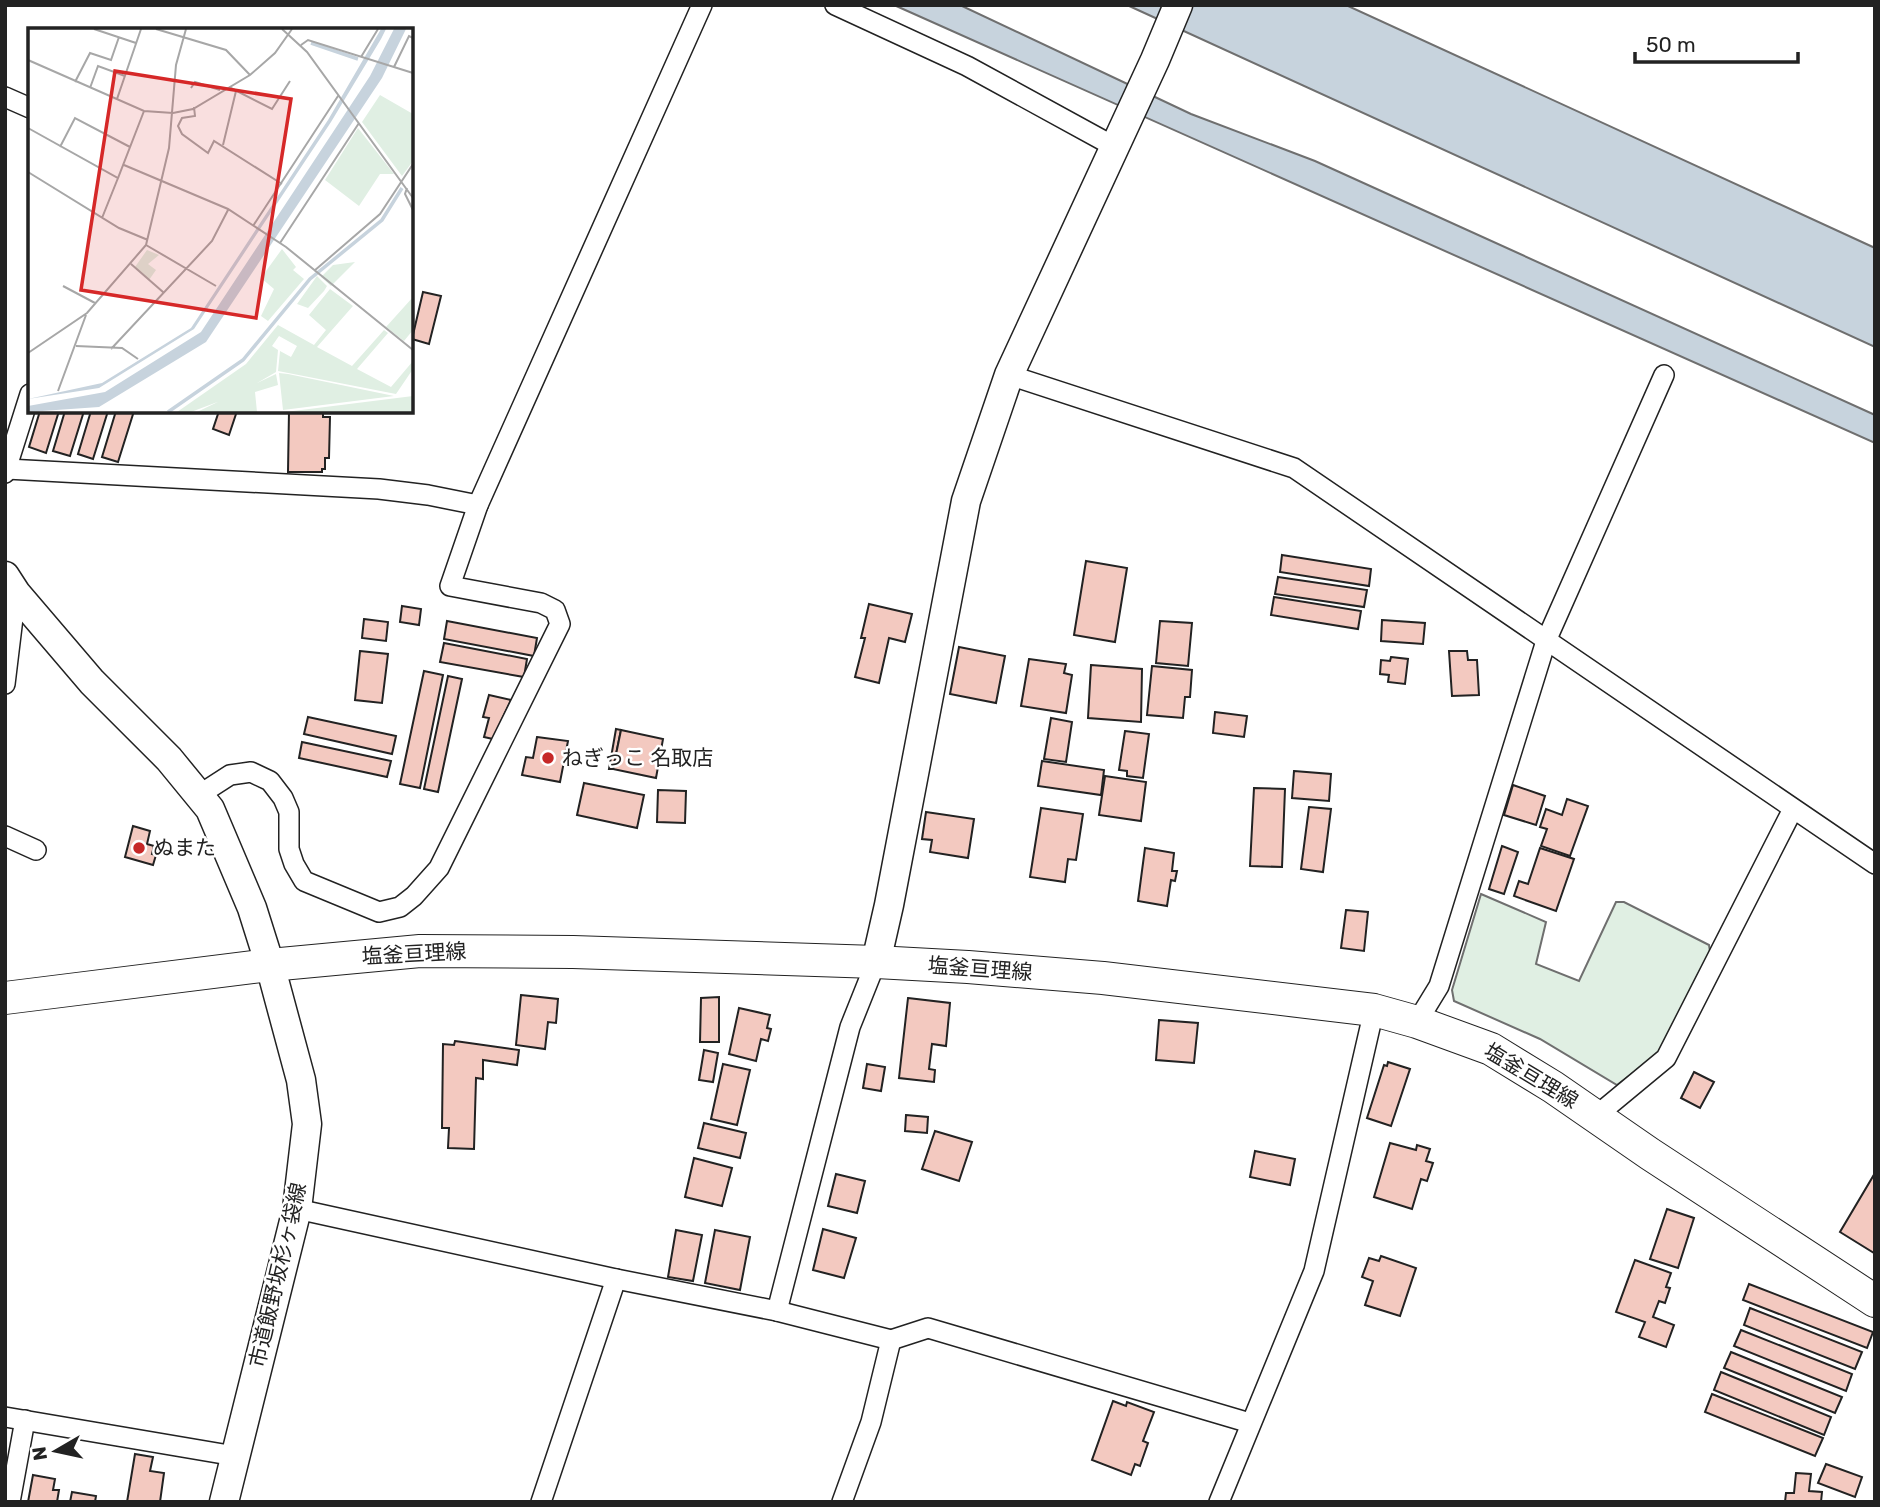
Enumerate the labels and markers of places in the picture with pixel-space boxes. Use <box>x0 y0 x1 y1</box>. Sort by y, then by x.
place label: ねぎっこ 名取店 <box>562 745 713 770</box>
marker: ねぎっこ 名取店 <box>540 750 556 766</box>
place label: ぬまた <box>153 835 216 860</box>
marker: ぬまた <box>131 840 147 856</box>

